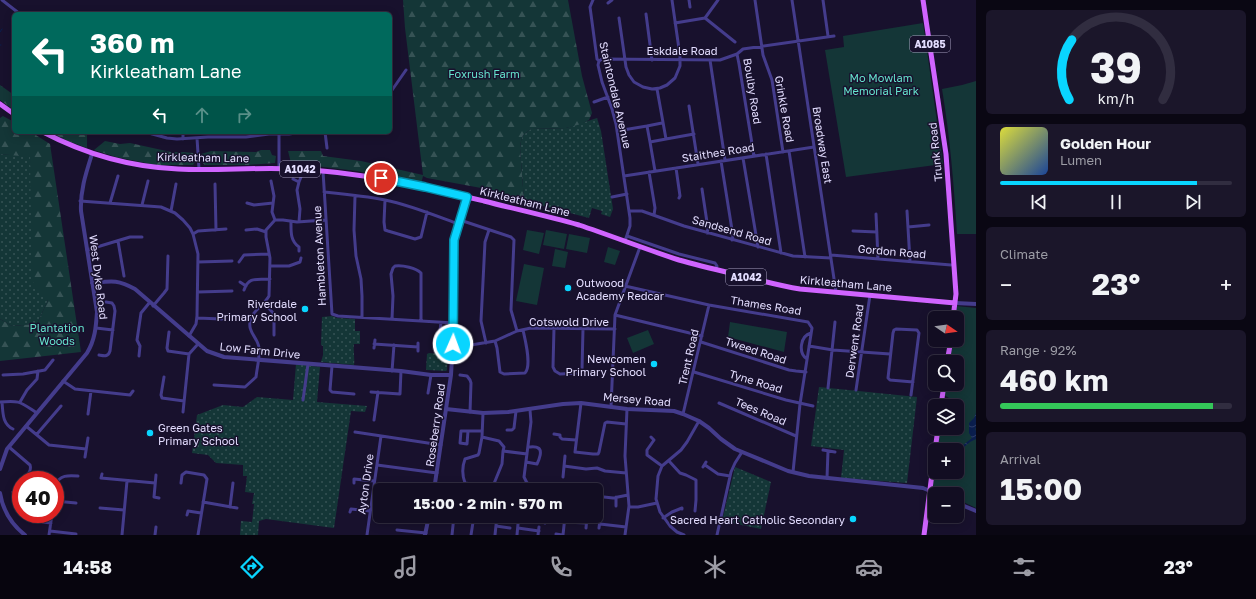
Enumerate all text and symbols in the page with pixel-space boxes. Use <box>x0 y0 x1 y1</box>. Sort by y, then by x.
text: 360 m <box>90 26 175 59</box>
icon: left <box>24 28 76 80</box>
road number: A1085 <box>910 36 950 52</box>
street label: Staintondale Avenue <box>597 40 635 150</box>
text: 39 <box>1090 42 1142 92</box>
street label: Eskdale Road <box>646 44 718 57</box>
street label: Boulby Road <box>741 57 765 125</box>
text: Kirkleatham Lane <box>90 60 241 82</box>
park label: Foxrush Farm <box>448 67 520 80</box>
park label: Mo Mowlam Memorial Park <box>843 71 919 97</box>
street label: Grinkle Road <box>773 75 797 143</box>
text: km/h <box>1098 90 1134 107</box>
icon: left <box>149 104 171 126</box>
icon: ahead <box>191 104 213 126</box>
icon: right <box>233 104 255 126</box>
street label: Broadway East <box>810 106 836 184</box>
street label: Trunk Road <box>925 122 945 182</box>
text: Golden Hour <box>1060 134 1151 152</box>
street label: Staithes Road <box>681 140 755 164</box>
street label: Kirkleatham Lane <box>157 150 249 164</box>
text: Lumen <box>1060 152 1102 168</box>
road number: A1042 <box>280 161 320 177</box>
pin <box>364 161 398 195</box>
icon: arrive <box>370 167 392 189</box>
street label: Kirkleatham Lane <box>479 183 571 219</box>
icon: previous <box>1028 191 1050 213</box>
icon: pause <box>1105 191 1127 213</box>
icon: next <box>1182 191 1204 213</box>
street label: Hambleton Avenue <box>310 206 328 306</box>
street label: Sandsend Road <box>691 212 773 248</box>
street label: West Dyke Road <box>87 234 111 320</box>
street label: Gordon Road <box>857 242 927 260</box>
text: Climate <box>1000 246 1048 262</box>
text: 23° <box>1092 266 1140 302</box>
road number: A1042 <box>726 269 766 285</box>
text: − <box>1000 271 1012 298</box>
text: + <box>1220 271 1232 298</box>
street label: Kirkleatham Lane <box>799 272 893 294</box>
place label: Outwood Academy Redcar <box>576 276 665 302</box>
marker: Outwood Academy Redcar <box>563 283 573 293</box>
street label: Thames Road <box>730 293 802 317</box>
place label: Riverdale Primary School <box>217 297 297 323</box>
street label: Derwent Road <box>842 303 866 379</box>
marker: Riverdale Primary School <box>300 304 310 314</box>
north arrow <box>928 311 964 347</box>
map controls <box>928 311 964 523</box>
street label: Cotswold Drive <box>529 315 609 328</box>
park label: Plantation Woods <box>30 321 84 347</box>
position arrow <box>432 323 474 365</box>
street label: Trent Road <box>675 328 701 386</box>
street label: Tweed Road <box>724 334 788 366</box>
street label: Low Farm Drive <box>219 339 301 361</box>
text: Range · 92% <box>1000 342 1076 358</box>
place label: Newcomen Primary School <box>566 352 646 378</box>
button: search <box>928 355 964 391</box>
marker: Newcomen Primary School <box>649 359 659 369</box>
text: 460 km <box>1000 362 1108 398</box>
street label: Tyne Road <box>728 367 784 395</box>
street label: Roseberry Road <box>423 382 447 468</box>
street label: Mersey Road <box>603 390 671 408</box>
street label: Tees Road <box>734 394 788 428</box>
button: layers <box>928 399 964 435</box>
place label: Green Gates Primary School <box>158 421 239 447</box>
marker: Green Gates Primary School <box>145 428 155 438</box>
button: + <box>928 443 964 479</box>
text: Arrival <box>1000 451 1041 467</box>
street label: Ayton Drive <box>354 453 376 515</box>
speed limit sign: 40 <box>12 471 64 523</box>
text: 15:00 <box>1000 471 1082 507</box>
button: − <box>928 487 964 523</box>
text: 15:00 · 2 min · 570 m <box>414 494 562 512</box>
place label: Sacred Heart Catholic Secondary <box>670 513 845 526</box>
marker: Sacred Heart Catholic Secondary <box>848 514 858 524</box>
icon: directions <box>238 553 266 581</box>
icon: music <box>392 553 420 581</box>
icon: phone <box>547 553 575 581</box>
icon: climate <box>701 553 729 581</box>
icon: car <box>855 553 883 581</box>
icon: filters <box>1010 553 1038 581</box>
text: 14:58 <box>63 556 112 578</box>
text: 23° <box>1164 556 1193 578</box>

